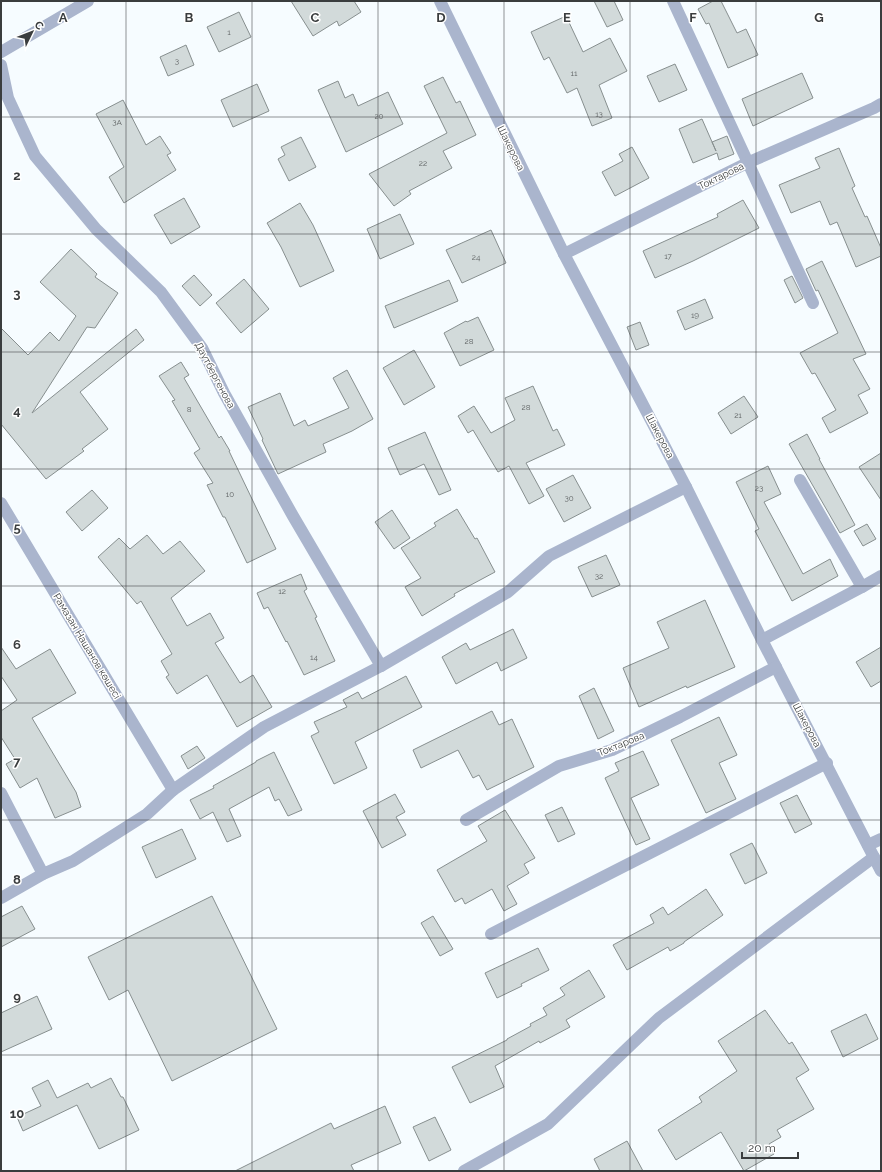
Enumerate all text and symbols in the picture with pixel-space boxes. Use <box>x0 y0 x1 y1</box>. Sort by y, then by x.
text: A <box>59 10 68 25</box>
text: B <box>185 10 194 25</box>
text: C <box>311 10 320 25</box>
text: D <box>436 10 446 25</box>
text: E <box>563 10 571 25</box>
text: F <box>689 10 697 25</box>
text: G <box>814 10 824 25</box>
north arrow <box>12 12 52 52</box>
text: С <box>32 18 47 33</box>
house number: 1 <box>227 27 231 37</box>
house number: 3 <box>175 56 179 66</box>
house number: 11 <box>571 68 578 78</box>
house number: 13 <box>595 109 603 119</box>
house number: 20 <box>374 111 384 121</box>
house number: 3А <box>112 117 122 127</box>
street label: Шакерова <box>495 124 527 172</box>
house number: 22 <box>419 158 427 168</box>
street label: Токтарова <box>696 160 746 192</box>
text: 2 <box>13 168 21 183</box>
house number: 17 <box>664 251 673 261</box>
house number: 24 <box>472 252 481 262</box>
text: 3 <box>13 286 21 301</box>
house number: 19 <box>691 310 699 320</box>
house number: 28 <box>465 336 474 346</box>
street label: Даутбергенова <box>193 340 237 410</box>
house number: 28 <box>522 402 531 412</box>
text: 4 <box>13 403 21 418</box>
house number: 8 <box>187 404 192 414</box>
house number: 21 <box>734 410 742 420</box>
street label: Шакерова <box>644 412 676 460</box>
house number: 23 <box>755 483 763 493</box>
house number: 10 <box>226 489 234 499</box>
house number: 30 <box>564 493 574 503</box>
text: 5 <box>13 520 21 535</box>
house number: 32 <box>595 571 603 581</box>
house number: 12 <box>278 586 286 596</box>
street label: Рамазан Нашанов көшесі <box>51 591 123 701</box>
text: 6 <box>13 637 21 652</box>
house number: 14 <box>310 652 319 662</box>
street label: Шакерова <box>791 701 823 749</box>
street label: Токтарова <box>596 730 646 758</box>
text: 7 <box>13 754 21 769</box>
text: 8 <box>13 872 21 887</box>
text: 9 <box>13 989 21 1004</box>
text: 10 <box>10 1106 24 1121</box>
scale bar <box>742 1134 798 1160</box>
text: 20 m <box>748 1141 776 1155</box>

